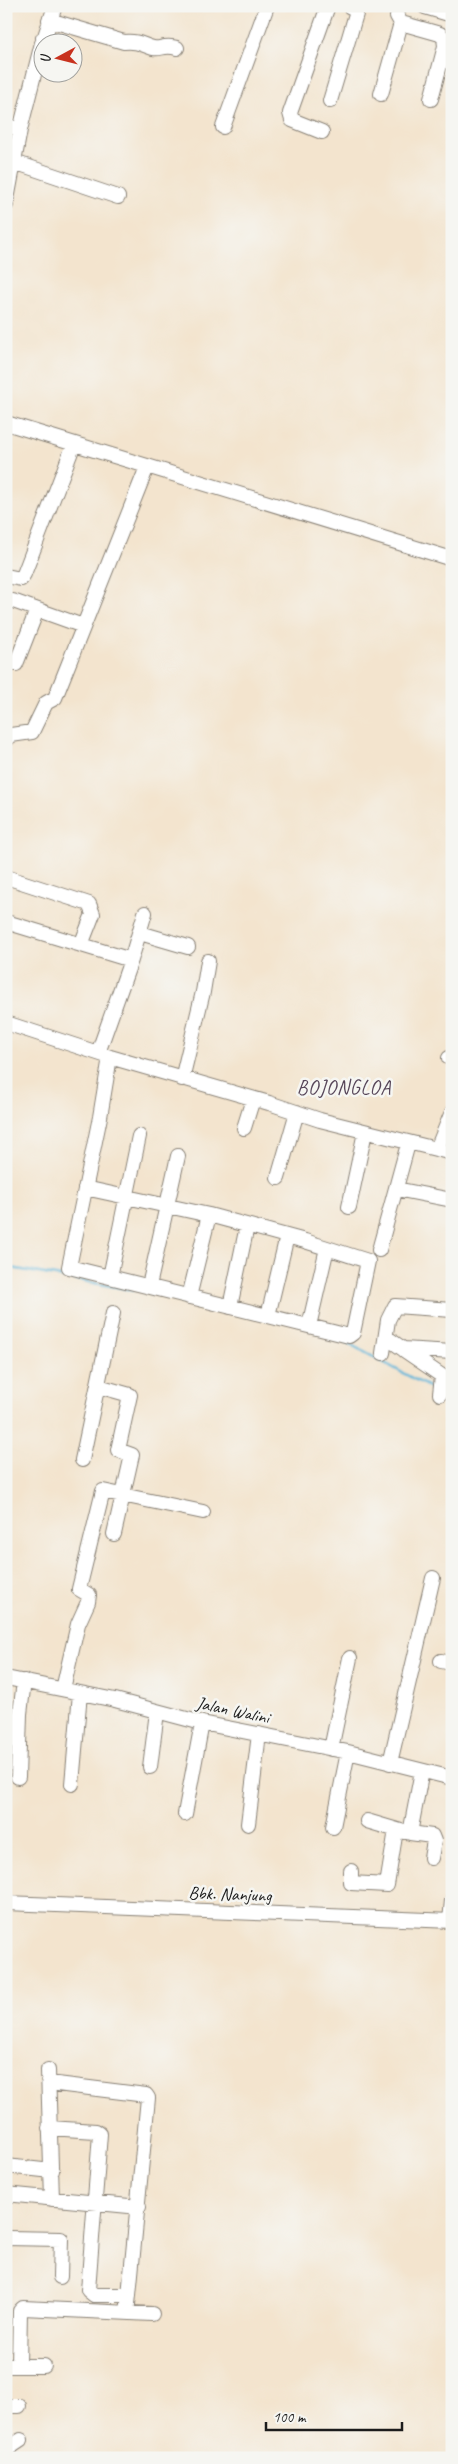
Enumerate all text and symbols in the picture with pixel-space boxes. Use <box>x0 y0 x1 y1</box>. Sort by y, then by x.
north arrow <box>32 32 82 82</box>
text: U <box>36 52 54 64</box>
district label: BOJONGLOA <box>297 1075 391 1100</box>
street label: Jalan Walini <box>193 1691 274 1729</box>
street label: Bbk. Nanjung <box>188 1882 274 1907</box>
scale bar <box>266 2399 402 2431</box>
text: 100 m <box>273 2408 307 2427</box>

